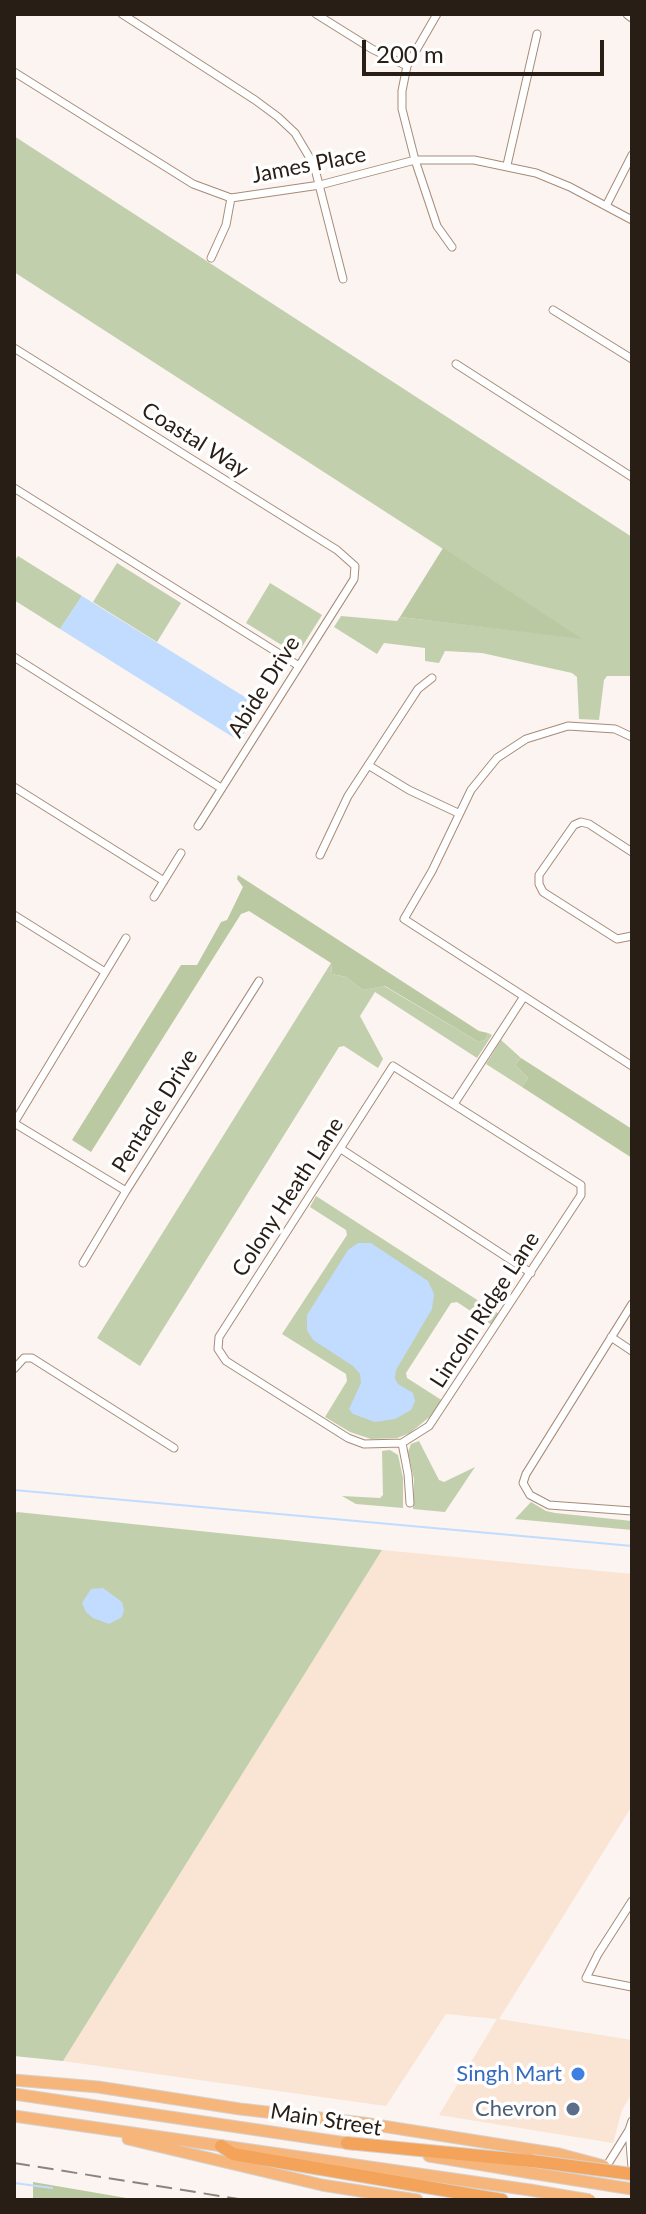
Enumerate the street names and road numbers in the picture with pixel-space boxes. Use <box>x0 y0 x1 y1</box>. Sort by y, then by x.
street label: James Place <box>250 141 368 189</box>
street label: Coastal Way <box>137 397 253 483</box>
street label: Abide Drive <box>222 631 306 743</box>
street label: Pentacle Drive <box>107 1044 203 1178</box>
street label: Colony Heath Lane <box>227 1112 349 1282</box>
street label: Lincoln Ridge Lane <box>425 1227 545 1393</box>
street label: Main Street <box>269 2098 383 2142</box>

